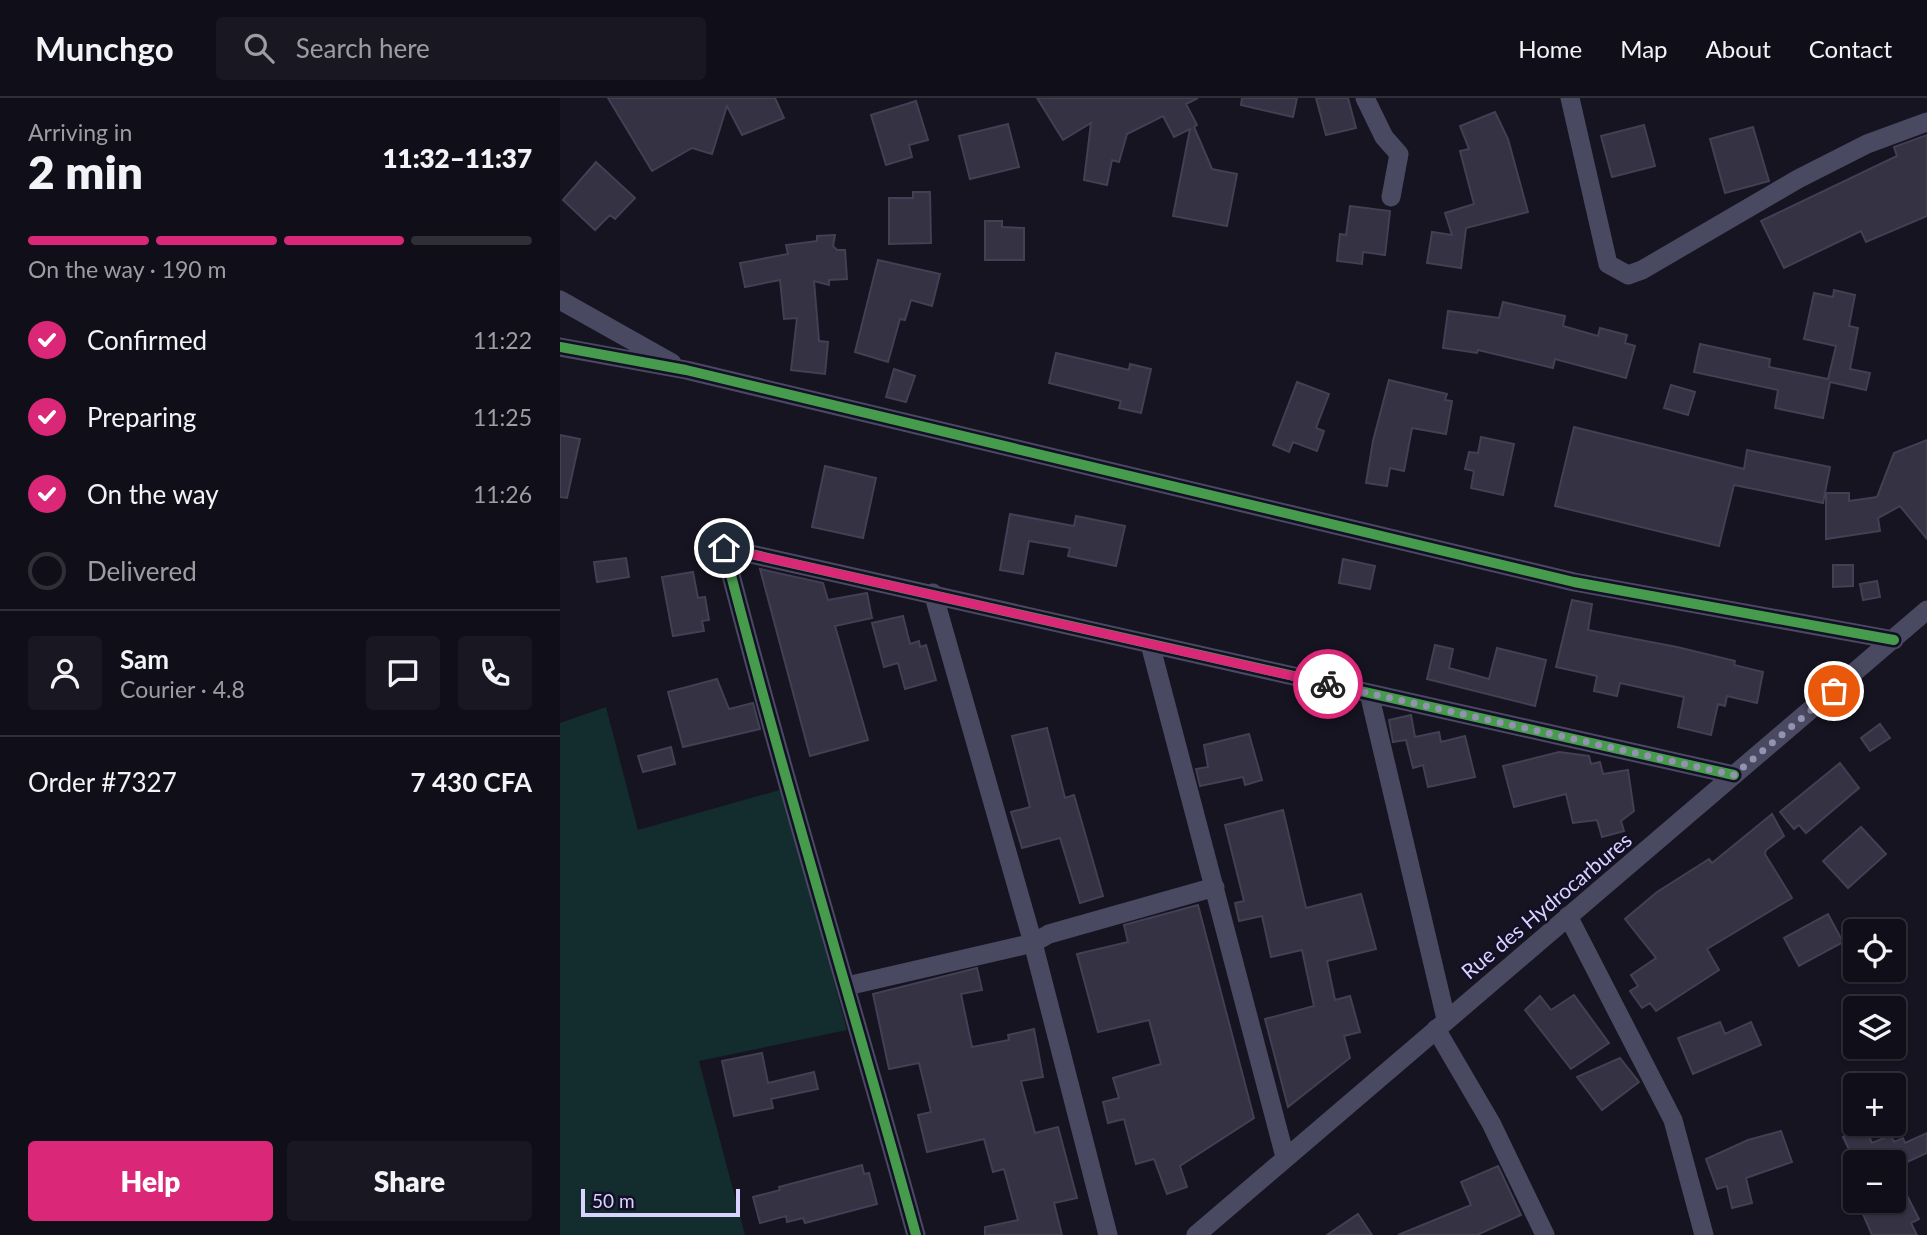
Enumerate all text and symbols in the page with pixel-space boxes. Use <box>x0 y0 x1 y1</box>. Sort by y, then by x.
search box <box>216 17 706 80</box>
text: Munchgo <box>35 28 174 68</box>
icon: search <box>240 29 278 67</box>
text: Search here <box>296 32 430 64</box>
text: Home <box>1518 34 1582 63</box>
text: Map <box>1620 34 1668 63</box>
text: About <box>1706 34 1771 63</box>
text: Contact <box>1809 34 1892 63</box>
text: Arriving in <box>28 118 132 146</box>
text: 11:32–11:37 <box>382 142 532 174</box>
text: 2 min <box>28 144 143 199</box>
text: On the way · 190 m <box>28 255 227 283</box>
icon: check <box>28 321 66 359</box>
text: Confirmed <box>87 324 207 356</box>
text: 11:22 <box>473 326 532 354</box>
icon: check <box>28 398 66 436</box>
text: Preparing <box>87 401 196 433</box>
text: 11:25 <box>473 403 532 431</box>
icon: check <box>28 475 66 513</box>
text: On the way <box>87 478 219 510</box>
text: 11:26 <box>473 480 532 508</box>
pin <box>694 518 754 578</box>
icon: home <box>705 529 743 567</box>
text: Delivered <box>87 555 197 587</box>
button: person <box>28 636 102 710</box>
button: chat <box>366 636 440 710</box>
button: phone <box>458 636 532 710</box>
text: Sam <box>120 643 169 675</box>
courier <box>1293 649 1363 719</box>
pin <box>1804 661 1864 721</box>
icon: bike <box>1309 665 1347 703</box>
icon: bag <box>1815 672 1853 710</box>
text: Courier · 4.8 <box>120 675 245 703</box>
text: Order #7327 <box>28 766 177 798</box>
text: 7 430 CFA <box>411 766 532 798</box>
street label: Rue des Hydrocarbures <box>1456 827 1636 983</box>
map controls <box>1843 919 1906 1213</box>
button: locate <box>1843 919 1906 982</box>
button: layers <box>1843 996 1906 1059</box>
button: + <box>1843 1073 1906 1136</box>
button: Help <box>28 1141 273 1221</box>
button: Share <box>287 1141 532 1221</box>
button: − <box>1843 1150 1906 1213</box>
scale bar <box>581 1186 740 1218</box>
text: 50 m <box>592 1189 635 1212</box>

